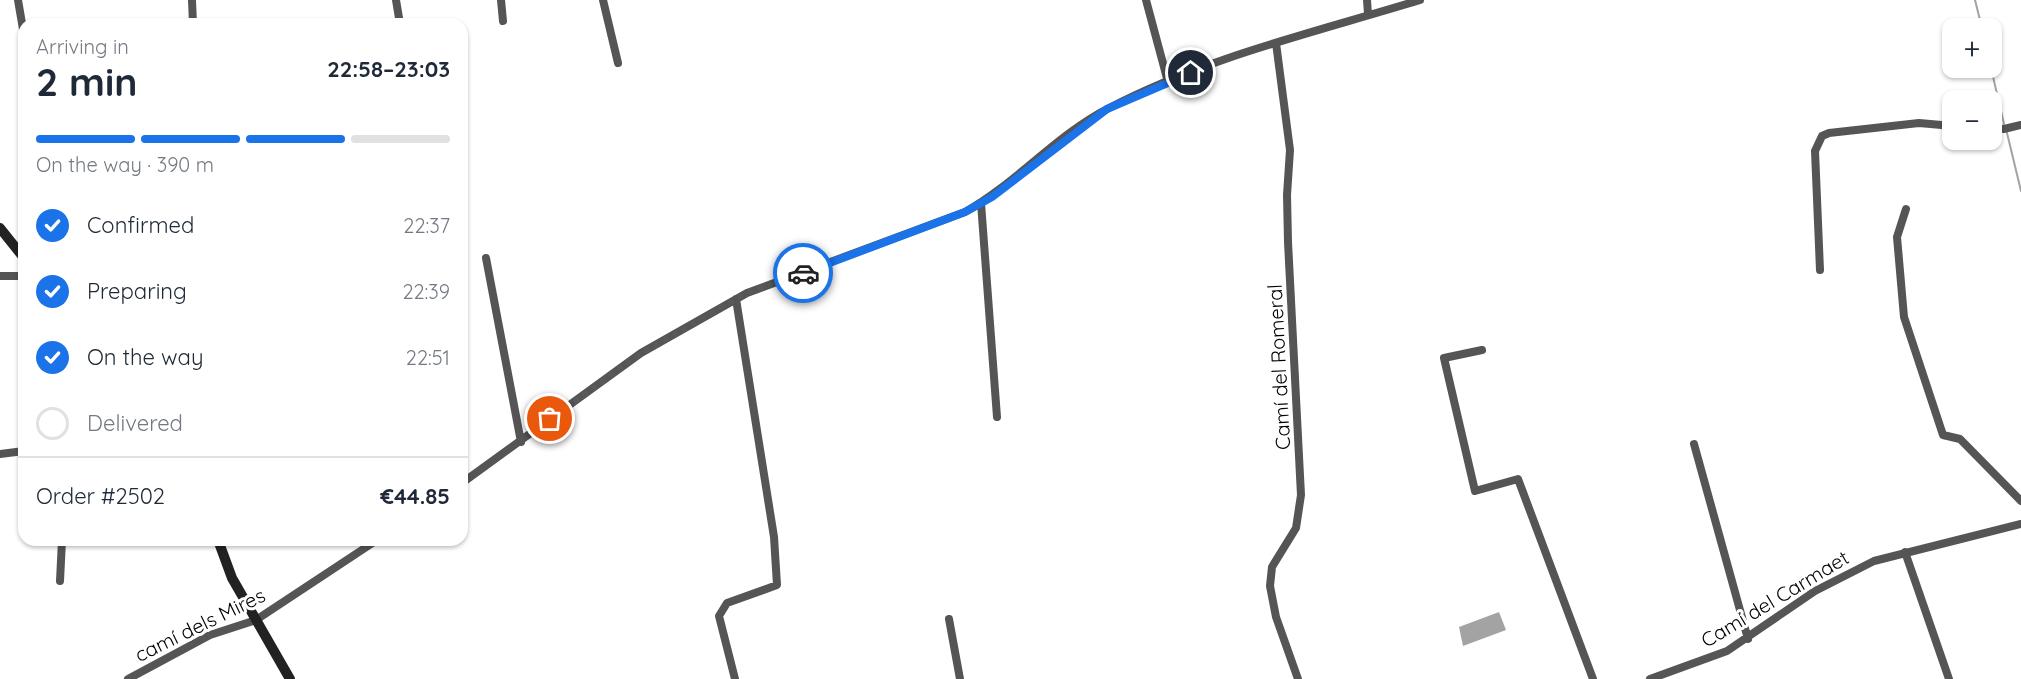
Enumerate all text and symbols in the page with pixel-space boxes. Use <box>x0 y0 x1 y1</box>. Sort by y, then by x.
map controls <box>1942 18 2002 150</box>
button: + <box>1942 18 2002 78</box>
text: Arriving in <box>36 34 129 59</box>
pin <box>1165 47 1216 98</box>
text: 22:58–23:03 <box>327 55 450 83</box>
icon: home <box>1174 56 1207 89</box>
text: 2 min <box>36 57 138 106</box>
button: − <box>1942 90 2002 150</box>
text: On the way · 390 m <box>36 152 214 177</box>
icon: check <box>36 209 69 242</box>
text: Confirmed <box>87 211 194 239</box>
text: 22:37 <box>403 213 450 238</box>
courier <box>773 243 833 303</box>
icon: car <box>787 257 820 290</box>
icon: check <box>36 275 69 308</box>
text: Preparing <box>87 277 187 305</box>
text: 22:39 <box>402 279 450 304</box>
street label: Camí del Romeral <box>1262 284 1295 450</box>
icon: check <box>36 341 69 374</box>
text: On the way <box>87 343 203 371</box>
text: 22:51 <box>406 345 450 370</box>
pin <box>524 393 575 444</box>
icon: bag <box>533 402 566 435</box>
text: Delivered <box>87 409 183 437</box>
text: Order #2502 <box>36 482 165 510</box>
text: €44.85 <box>380 482 450 510</box>
street label: Camí del Carmaet <box>1696 544 1853 653</box>
street label: camí dels Mires <box>130 582 269 667</box>

